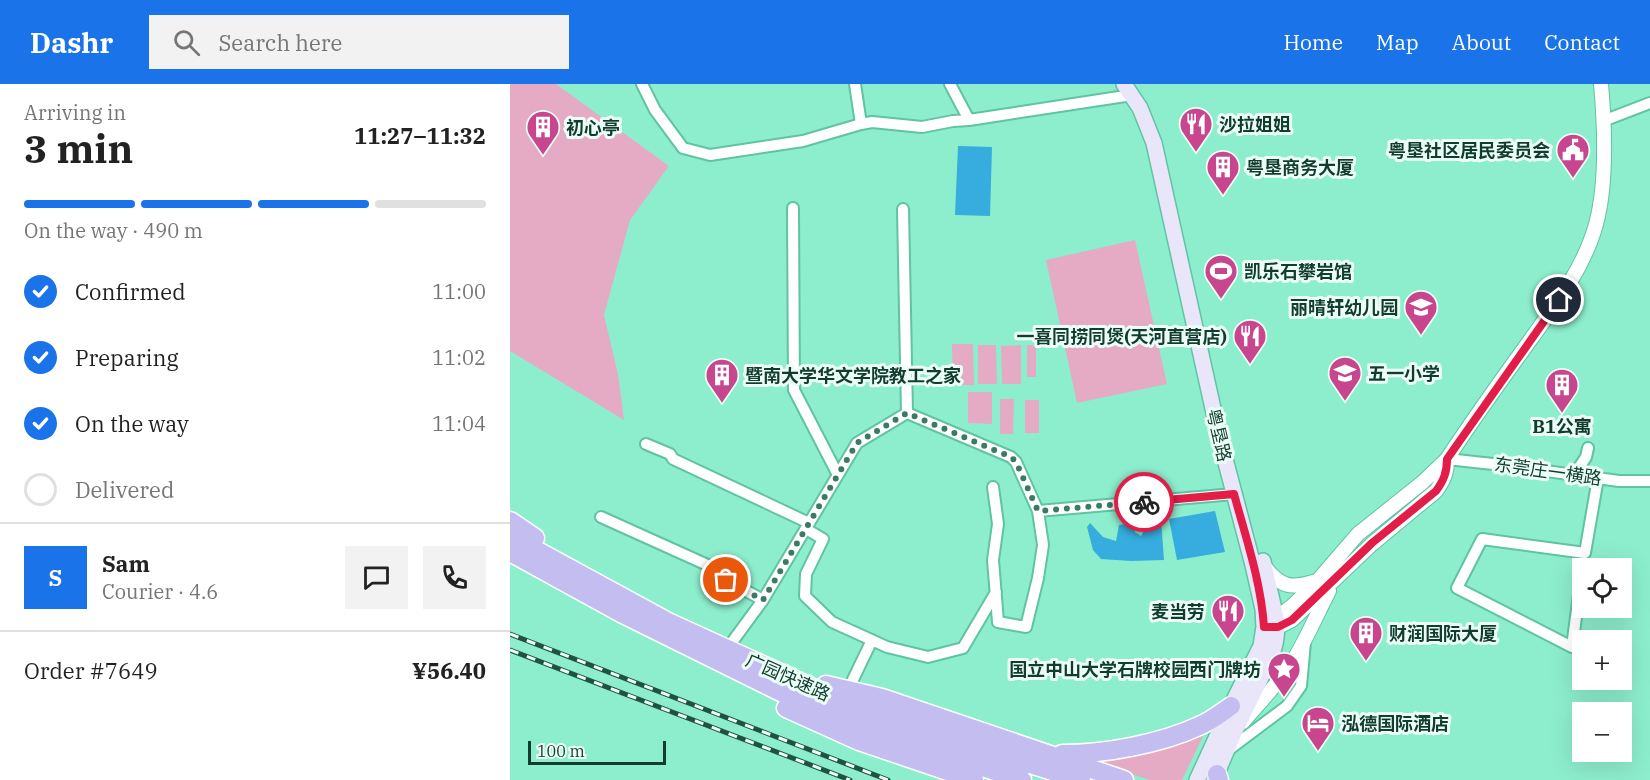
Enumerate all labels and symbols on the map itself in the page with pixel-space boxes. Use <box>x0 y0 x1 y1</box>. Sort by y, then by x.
restaurant icon: 沙拉姐姐 <box>1178 106 1214 153</box>
building icon: 初心亭 <box>525 109 561 156</box>
place label: 沙拉姐姐 <box>1219 113 1291 136</box>
place label: 初心亭 <box>566 116 620 139</box>
public building icon: 粤垦社区居民委员会 <box>1555 132 1591 179</box>
place label: 粤垦社区居民委员会 <box>1388 139 1550 162</box>
building icon: 粤垦商务大厦 <box>1205 149 1241 196</box>
place label: 粤垦商务大厦 <box>1246 156 1354 179</box>
sports icon: 凯乐石攀岩馆 <box>1203 253 1239 300</box>
place label: 凯乐石攀岩馆 <box>1244 260 1352 283</box>
pin <box>1533 274 1584 325</box>
school or university icon: 丽晴轩幼儿园 <box>1403 289 1439 336</box>
place label: 丽晴轩幼儿园 <box>1290 296 1398 319</box>
restaurant icon: 一喜同捞同煲(天河直营店) <box>1232 318 1268 365</box>
place label: 一喜同捞同煲(天河直营店) <box>1016 325 1227 348</box>
school or university icon: 五一小学 <box>1327 355 1363 402</box>
building icon: 暨南大学华文学院教工之家 <box>704 357 740 404</box>
place label: 五一小学 <box>1368 362 1440 385</box>
place label: 暨南大学华文学院教工之家 <box>745 364 961 387</box>
building icon: B1公寓 <box>1544 367 1580 414</box>
street label: 粤垦路 <box>1202 406 1236 464</box>
place label: B1公寓 <box>1532 415 1592 438</box>
street label: 东莞庄一横路 <box>1493 452 1603 490</box>
courier <box>1114 472 1174 532</box>
pin <box>700 554 751 605</box>
restaurant icon: 麦当劳 <box>1210 593 1246 640</box>
place label: 麦当劳 <box>1151 600 1205 623</box>
building icon: 财润国际大厦 <box>1348 615 1384 662</box>
place label: 财润国际大厦 <box>1389 622 1497 645</box>
street label: 广园快速路 <box>742 648 834 706</box>
place icon: 国立中山大学石牌校园西门牌坊 <box>1266 651 1302 698</box>
place label: 国立中山大学石牌校园西门牌坊 <box>1009 658 1261 681</box>
hotel icon: 泓德国际酒店 <box>1300 705 1336 752</box>
place label: 泓德国际酒店 <box>1341 712 1449 735</box>
scale bar <box>528 738 666 766</box>

